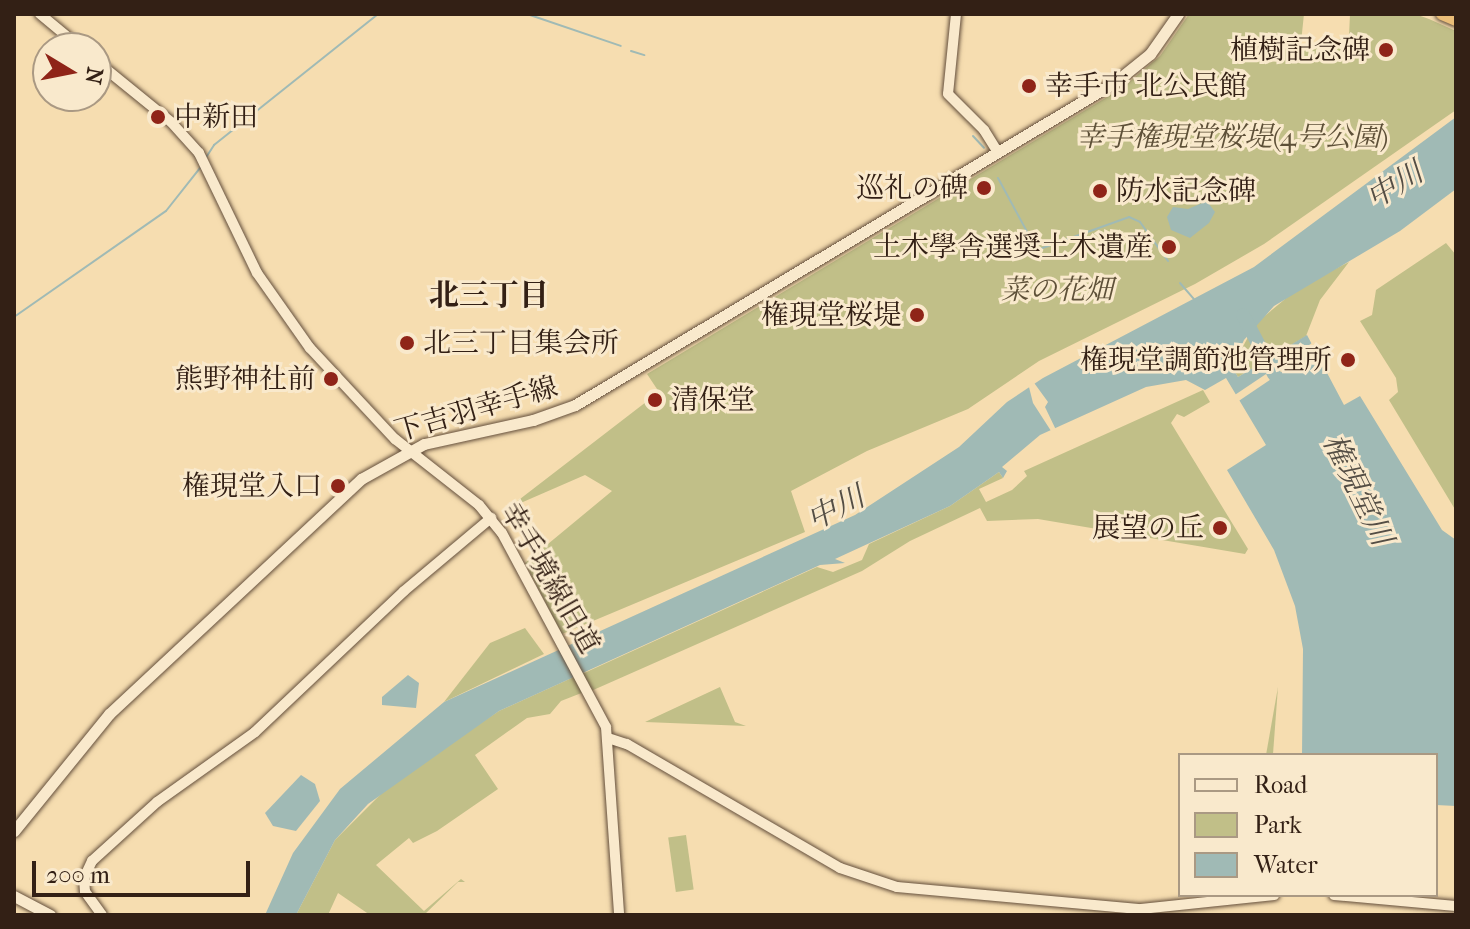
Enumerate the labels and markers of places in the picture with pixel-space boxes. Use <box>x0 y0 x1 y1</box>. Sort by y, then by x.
place label: 植樹記念碑 <box>1230 33 1370 67</box>
marker: 植樹記念碑 <box>1377 41 1395 59</box>
place label: 幸手市 北公民館 <box>1045 69 1247 103</box>
marker: 幸手市 北公民館 <box>1020 77 1038 95</box>
place label: 中新田 <box>174 100 258 134</box>
marker: 中新田 <box>149 108 167 126</box>
place label: 巡礼の碑 <box>856 171 968 205</box>
place label: 防水記念碑 <box>1116 174 1256 208</box>
marker: 巡礼の碑 <box>975 179 993 197</box>
marker: 防水記念碑 <box>1091 182 1109 200</box>
place label: 土木學舎選奨土木遺産 <box>873 230 1153 264</box>
marker: 土木學舎選奨土木遺産 <box>1160 238 1178 256</box>
place label: 権現堂桜堤 <box>761 298 901 332</box>
marker: 権現堂桜堤 <box>908 306 926 324</box>
place label: 北三丁目集会所 <box>423 326 619 360</box>
marker: 北三丁目集会所 <box>398 334 416 352</box>
place label: 権現堂調節池管理所 <box>1080 343 1332 377</box>
marker: 権現堂調節池管理所 <box>1339 351 1357 369</box>
place label: 熊野神社前 <box>175 362 315 396</box>
marker: 熊野神社前 <box>322 370 340 388</box>
place label: 清保堂 <box>671 383 755 417</box>
marker: 清保堂 <box>646 391 664 409</box>
place label: 権現堂入口 <box>182 469 322 503</box>
marker: 権現堂入口 <box>329 477 347 495</box>
place label: 展望の丘 <box>1092 511 1204 545</box>
marker: 展望の丘 <box>1211 519 1229 537</box>

